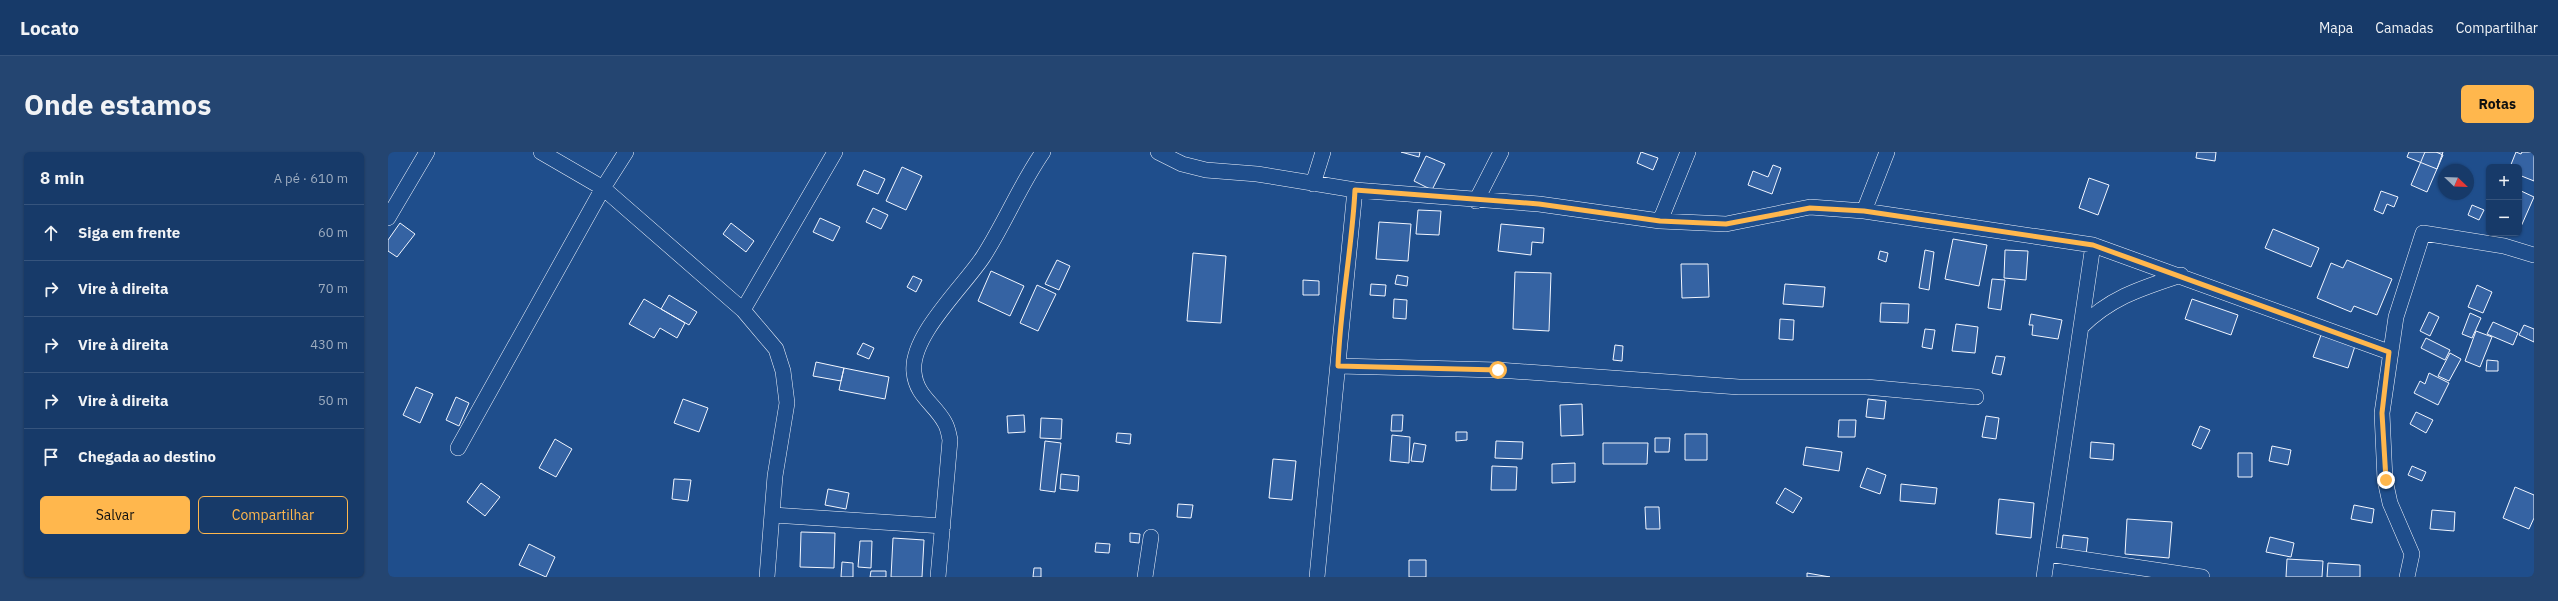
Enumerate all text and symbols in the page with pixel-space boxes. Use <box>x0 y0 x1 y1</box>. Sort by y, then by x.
text: Locato <box>20 16 79 40</box>
text: Mapa <box>2319 19 2353 37</box>
text: Camadas <box>2375 19 2434 37</box>
text: Compartilhar <box>2456 19 2538 37</box>
button: Rotas <box>2461 85 2534 123</box>
text: Onde estamos <box>24 86 211 123</box>
north arrow <box>2438 164 2474 200</box>
map controls <box>2486 164 2522 236</box>
button: + <box>2486 164 2522 200</box>
text: 8 min <box>40 167 84 189</box>
text: A pé · 610 m <box>274 170 348 187</box>
button: − <box>2486 200 2522 236</box>
icon: ahead <box>40 222 62 244</box>
text: Siga em frente <box>78 223 180 242</box>
text: 60 m <box>318 224 348 241</box>
icon: right <box>40 278 62 300</box>
text: Vire à direita <box>78 279 168 298</box>
text: 70 m <box>318 280 348 297</box>
icon: right <box>40 334 62 356</box>
text: Vire à direita <box>78 335 168 354</box>
text: 430 m <box>310 336 348 353</box>
route start <box>1489 361 1507 379</box>
icon: right <box>40 390 62 412</box>
text: Vire à direita <box>78 391 168 410</box>
text: 50 m <box>318 392 348 409</box>
icon: arrive <box>40 446 62 468</box>
text: Chegada ao destino <box>78 447 216 466</box>
route end <box>2377 471 2395 489</box>
button: Salvar <box>40 496 190 534</box>
button: Compartilhar <box>198 496 348 534</box>

